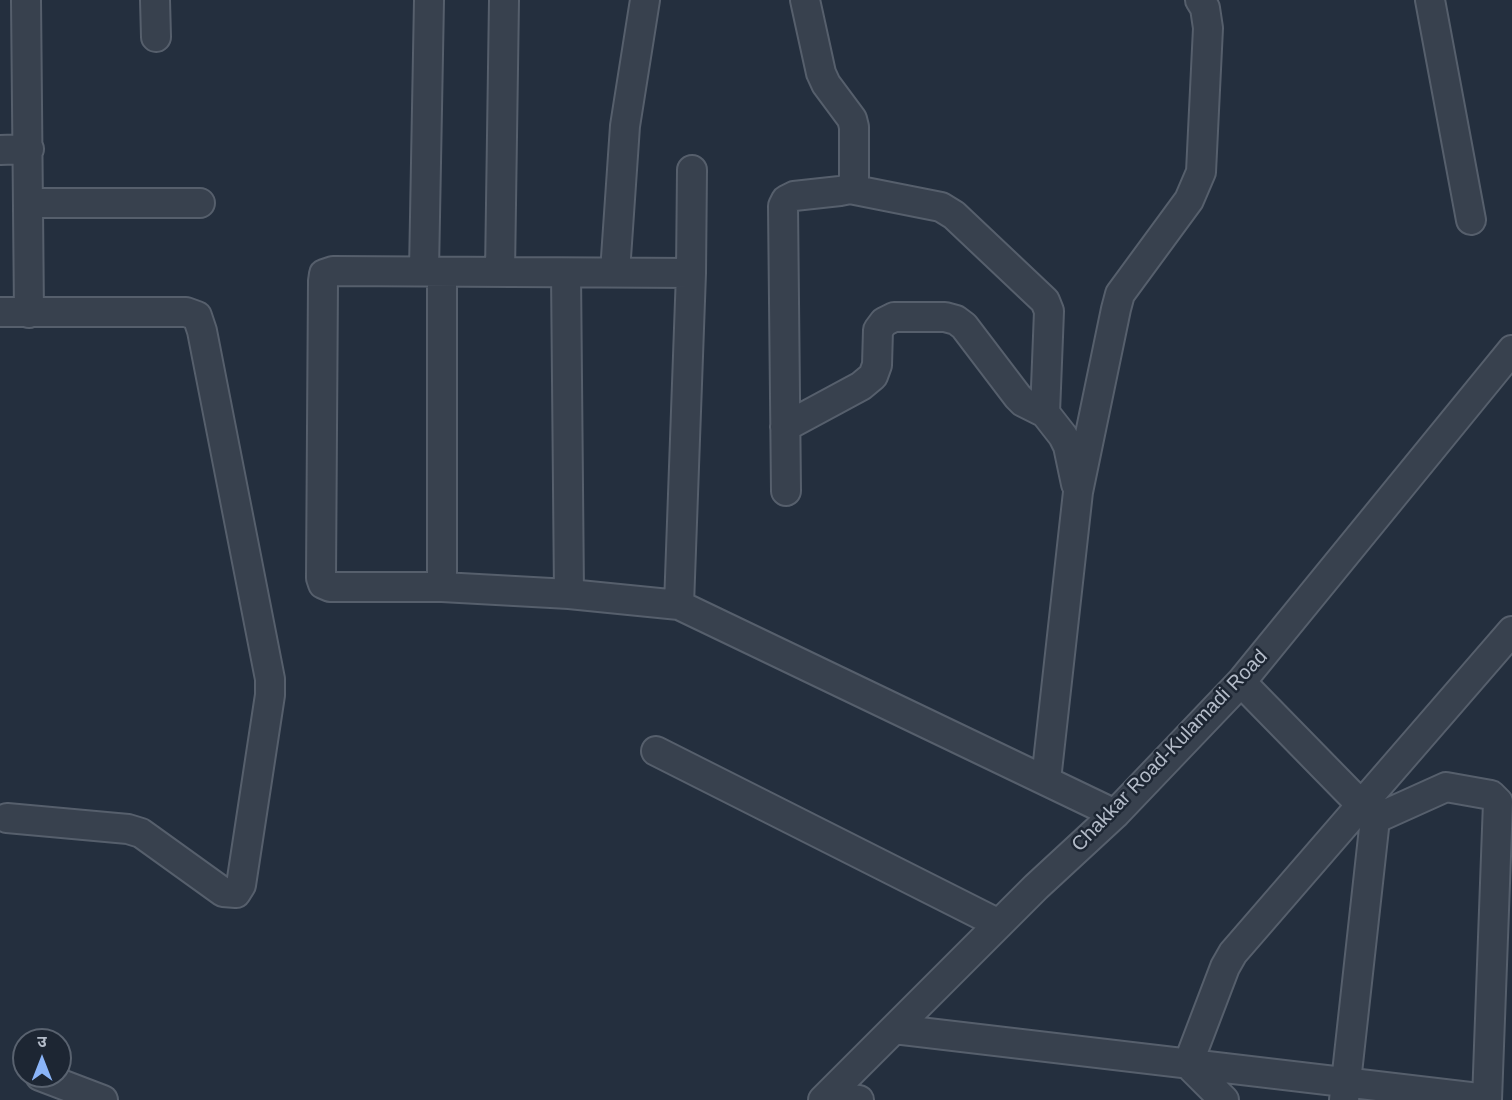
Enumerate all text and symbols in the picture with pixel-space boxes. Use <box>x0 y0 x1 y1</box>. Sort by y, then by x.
street label: Chakkar Road-Kulamadi Road <box>1067 645 1273 857</box>
north arrow <box>12 1028 72 1088</box>
text: उ <box>37 1033 47 1050</box>

